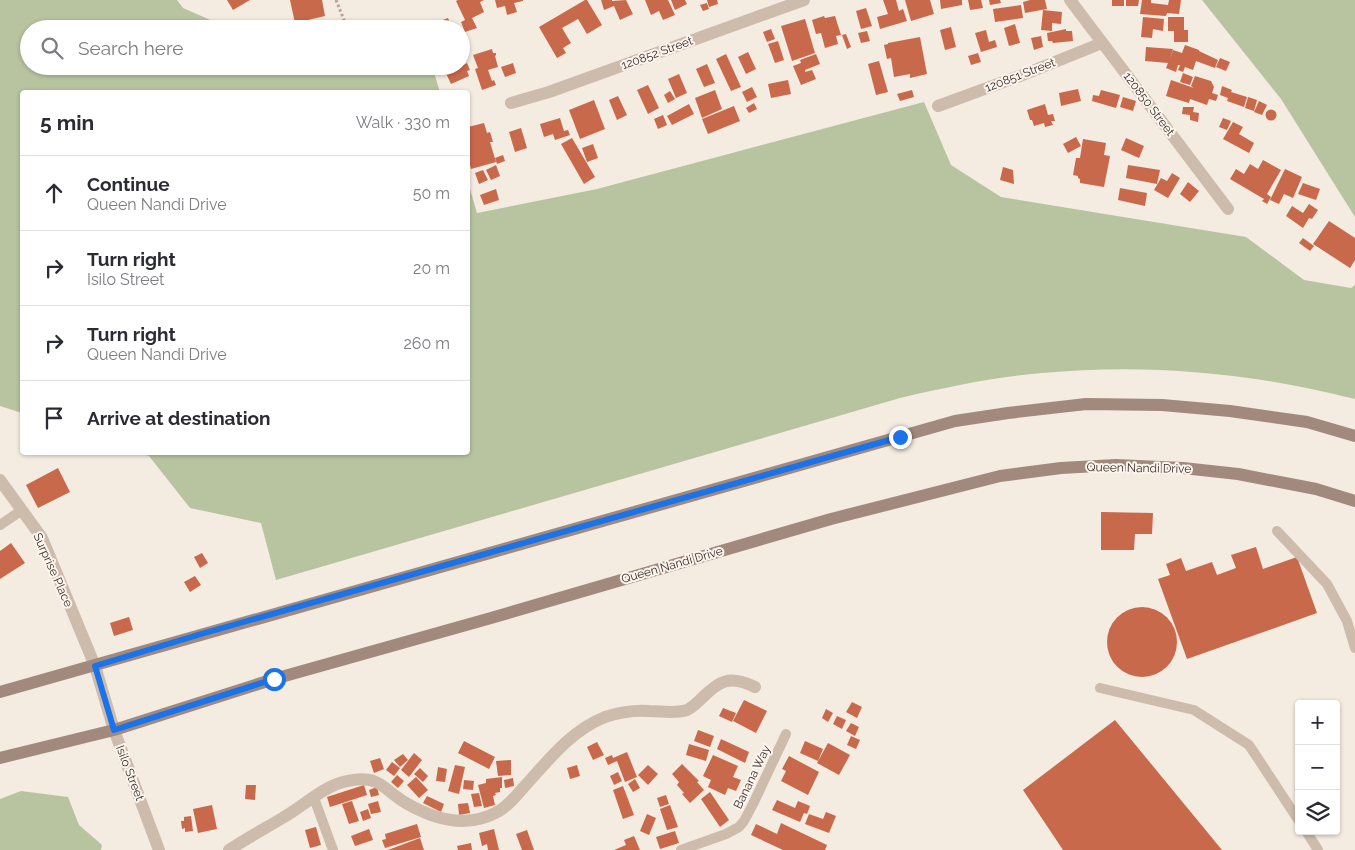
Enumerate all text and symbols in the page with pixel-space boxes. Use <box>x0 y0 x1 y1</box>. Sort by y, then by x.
search box <box>20 20 470 75</box>
icon: search <box>38 34 66 62</box>
street label: 120852 Street <box>619 34 695 72</box>
text: Search here <box>78 37 184 59</box>
street label: 120851 Street <box>983 55 1057 95</box>
street label: 120850 Street <box>1121 69 1177 139</box>
text: 5 min <box>40 110 94 135</box>
text: Walk · 330 m <box>356 113 450 132</box>
text: Continue <box>87 173 170 195</box>
icon: ahead <box>40 179 68 207</box>
text: 50 m <box>413 184 450 203</box>
text: Queen Nandi Drive <box>87 195 227 214</box>
text: Turn right <box>87 248 176 270</box>
icon: right <box>40 254 68 282</box>
text: 20 m <box>413 259 450 278</box>
text: Isilo Street <box>87 270 164 289</box>
text: Turn right <box>87 323 176 345</box>
icon: right <box>40 329 68 357</box>
text: 260 m <box>403 334 450 353</box>
text: Queen Nandi Drive <box>87 345 227 364</box>
icon: arrive <box>40 404 68 432</box>
text: Arrive at destination <box>87 407 271 429</box>
route end <box>889 426 912 449</box>
street label: Queen Nandi Drive <box>1086 460 1192 476</box>
street label: Surprise Place <box>30 531 76 609</box>
street label: Queen Nandi Drive <box>620 544 724 586</box>
route start <box>263 668 286 691</box>
map controls <box>1295 700 1340 835</box>
button: + <box>1295 700 1340 745</box>
street label: Banana Way <box>731 742 774 811</box>
street label: Isilo Street <box>113 743 147 803</box>
button: − <box>1295 745 1340 790</box>
button: layers <box>1295 790 1340 835</box>

